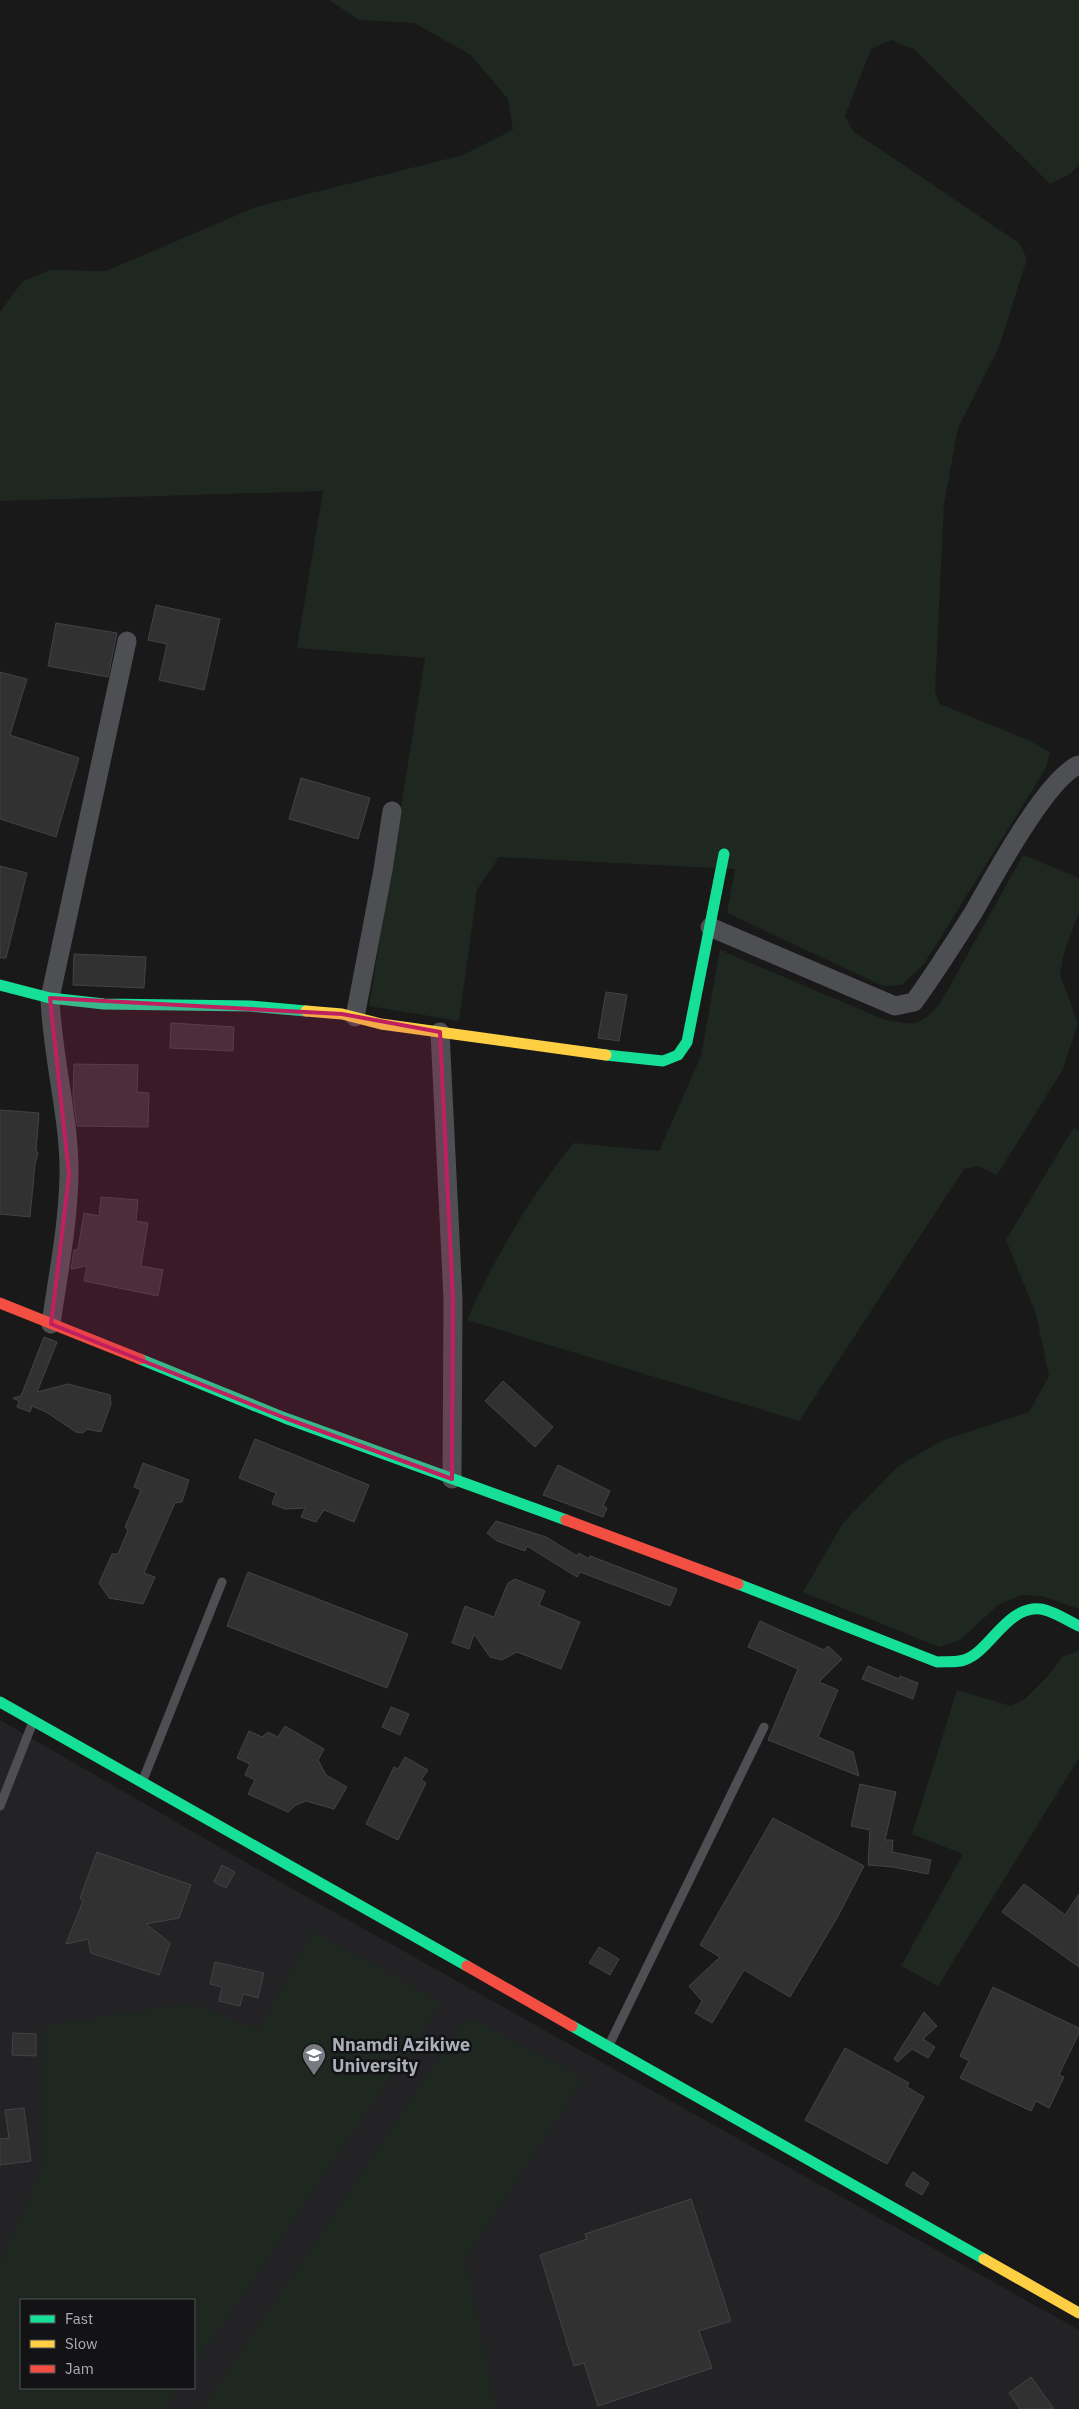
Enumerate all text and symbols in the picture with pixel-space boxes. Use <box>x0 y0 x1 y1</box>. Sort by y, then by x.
place label: Nnamdi Azikiwe University <box>332 2033 470 2077</box>
school or university icon: Nnamdi Azikiwe University <box>301 2042 327 2076</box>
legend <box>20 2299 195 2389</box>
text: Fast <box>65 2309 93 2328</box>
text: Slow <box>65 2334 98 2353</box>
text: Jam <box>65 2359 94 2378</box>

